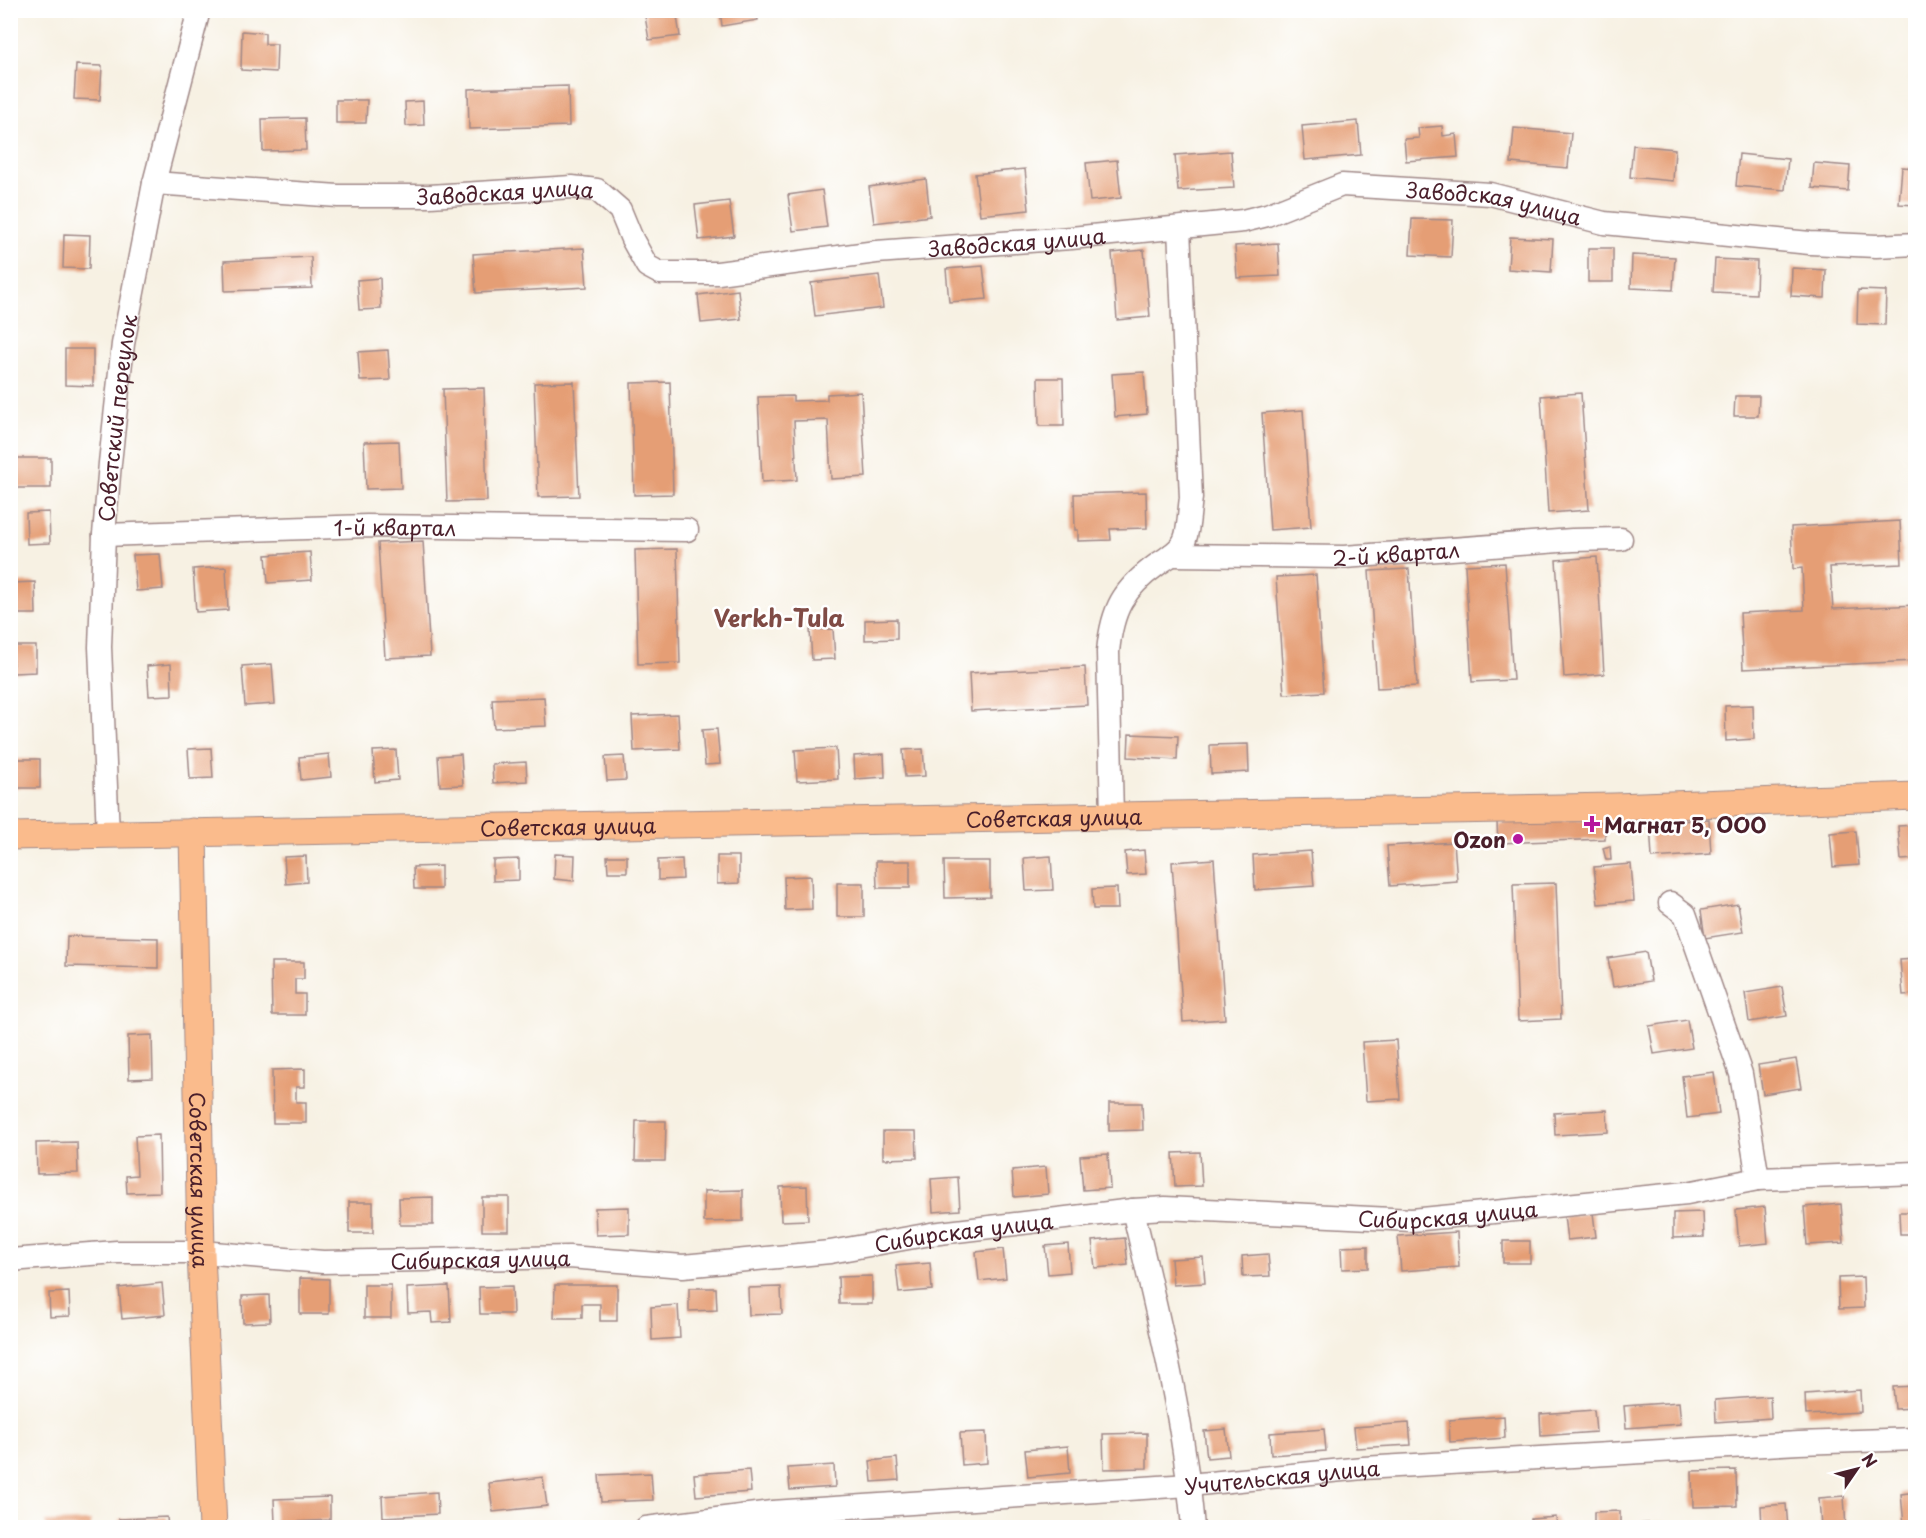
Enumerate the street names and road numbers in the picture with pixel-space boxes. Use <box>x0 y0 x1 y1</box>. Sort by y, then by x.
street label: Заводская улица <box>417 171 597 212</box>
street label: Заводская улица <box>1405 173 1586 233</box>
street label: Заводская улица <box>927 219 1108 264</box>
street label: Советский переулок <box>89 311 145 523</box>
street label: 1-й квартал <box>333 510 456 543</box>
street label: 2-й квартал <box>1332 532 1461 573</box>
street label: Советская улица <box>965 800 1143 835</box>
street label: Советская улица <box>479 808 657 844</box>
street label: Советская улица <box>182 1091 218 1270</box>
street label: Сибирская улица <box>1357 1192 1540 1236</box>
street label: Сибирская улица <box>872 1204 1055 1260</box>
street label: Сибирская улица <box>390 1241 571 1277</box>
street label: Учительская улица <box>1182 1451 1381 1501</box>

